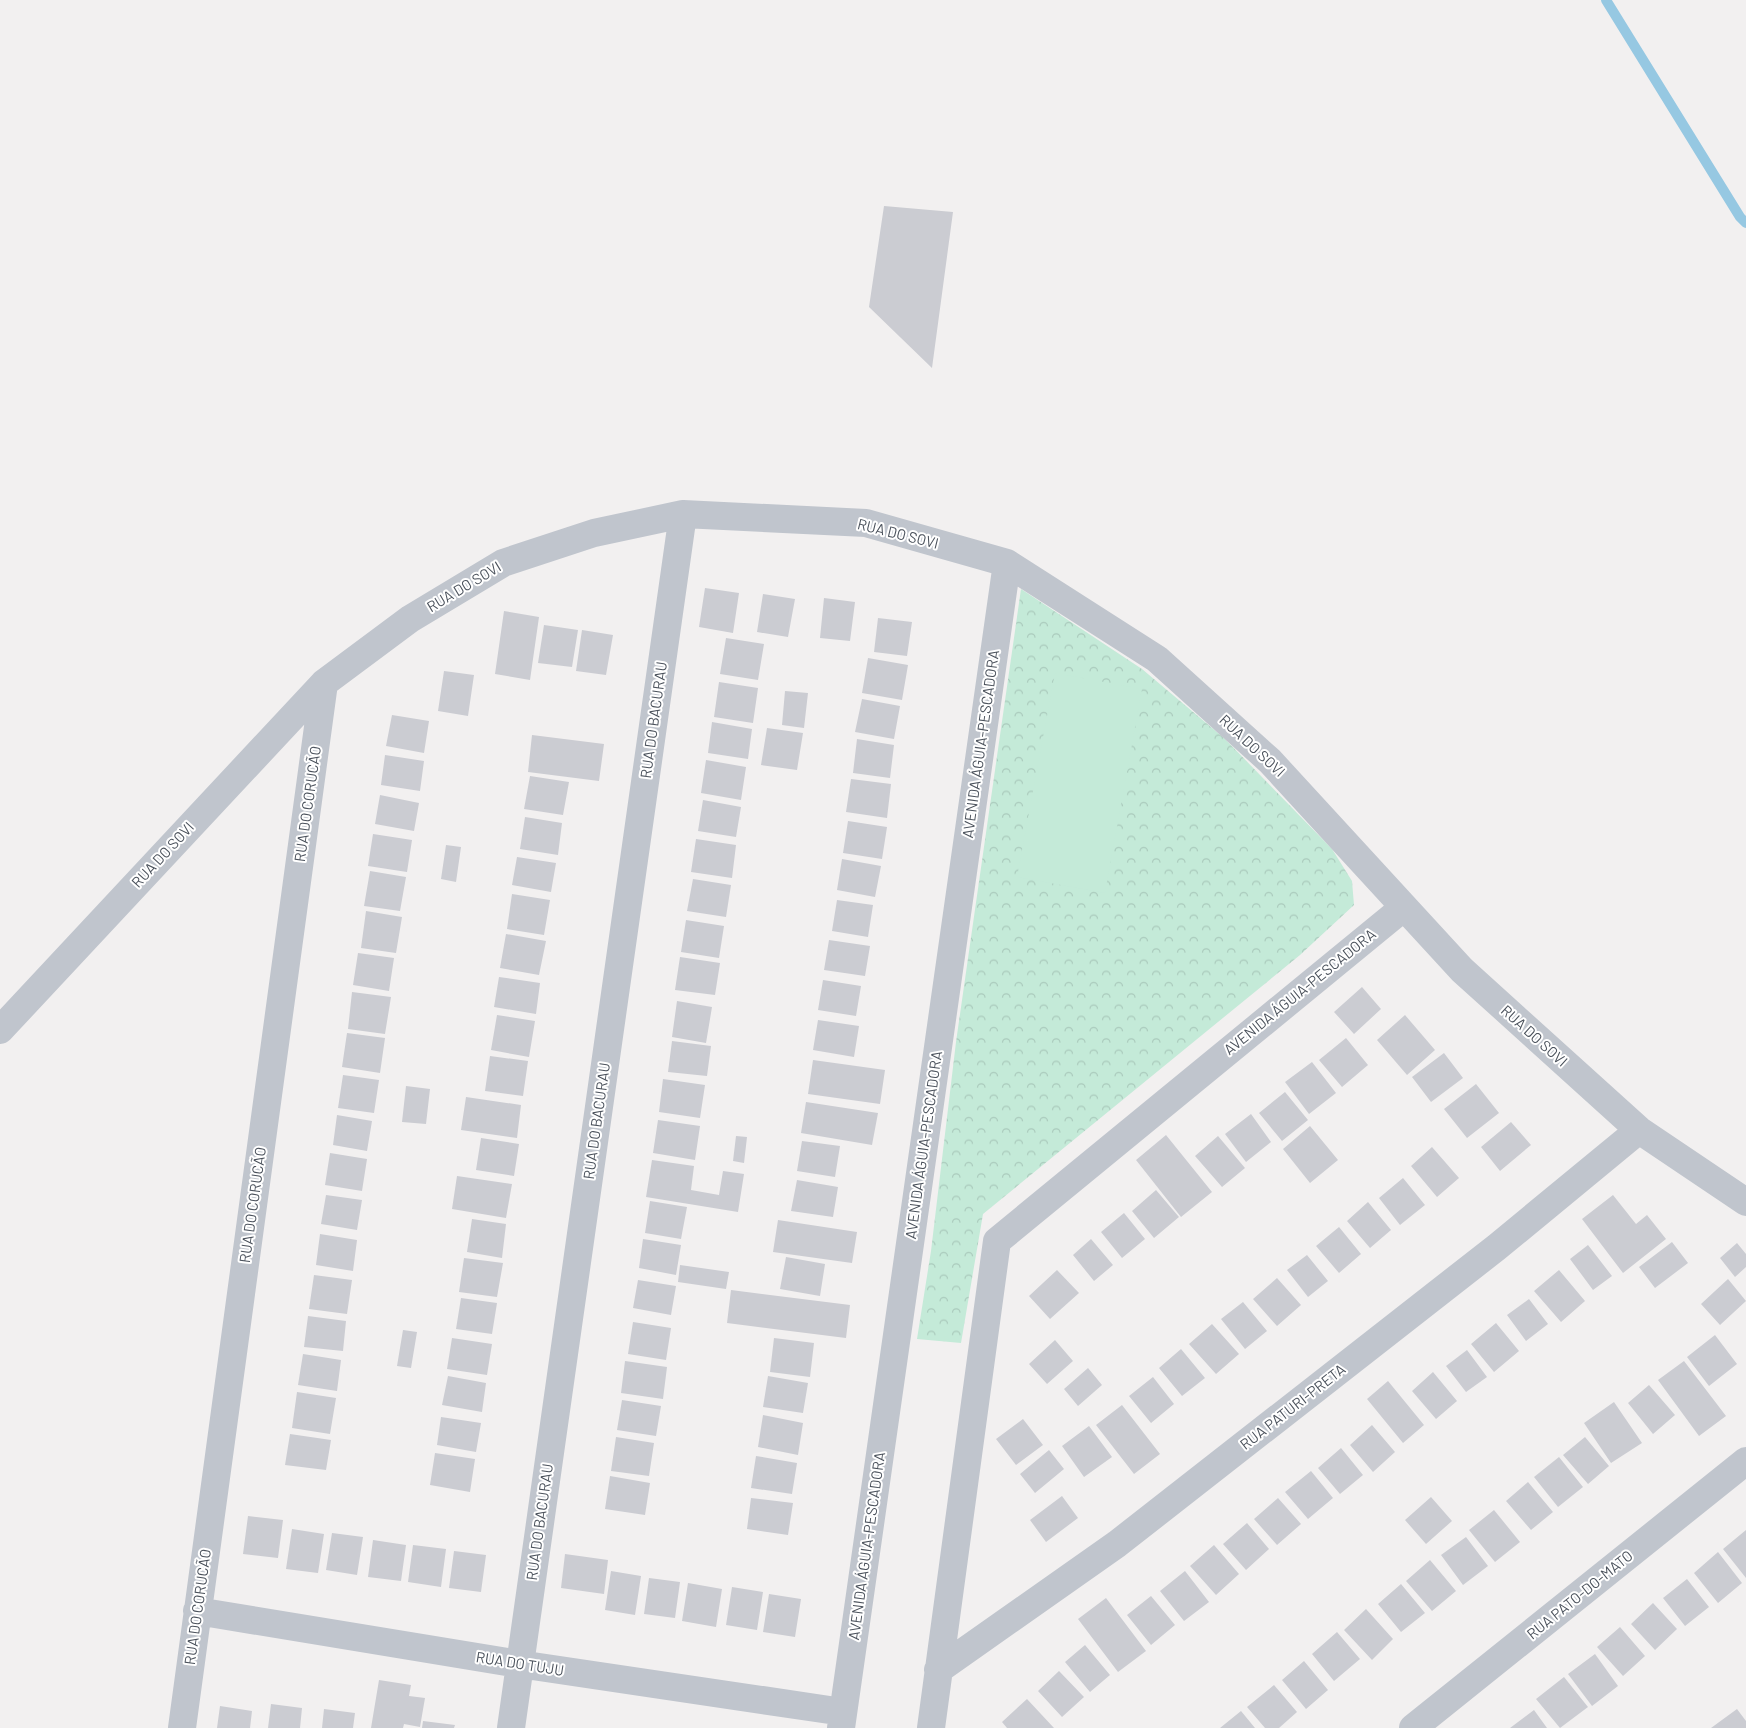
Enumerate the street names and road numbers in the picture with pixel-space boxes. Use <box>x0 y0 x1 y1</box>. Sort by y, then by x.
street label: RUA DO SOVI <box>856 514 941 552</box>
street label: RUA DO SOVI <box>423 557 504 615</box>
street label: AVENIDA ÁGUIA-PESCADORA <box>958 649 1002 839</box>
street label: RUA DO BACURAU <box>636 660 670 779</box>
street label: RUA DO SOVI <box>1216 710 1289 780</box>
street label: RUA DO CORUCÃO <box>290 745 324 863</box>
street label: RUA DO SOVI <box>127 818 197 891</box>
street label: AVENIDA ÁGUIA-PESCADORA <box>1220 924 1379 1058</box>
street label: RUA DO SOVI <box>1498 1001 1572 1070</box>
street label: AVENIDA ÁGUIA-PESCADORA <box>901 1050 945 1240</box>
street label: RUA DO BACURAU <box>579 1061 613 1180</box>
street label: RUA DO CORUCÃO <box>235 1146 269 1264</box>
street label: RUA PATURI-PRETA <box>1236 1359 1349 1453</box>
street label: AVENIDA ÁGUIA-PESCADORA <box>844 1451 888 1641</box>
street label: RUA DO BACURAU <box>522 1462 556 1581</box>
street label: RUA PATO-DO-MATO <box>1523 1546 1636 1642</box>
street label: RUA DO CORUCÃO <box>180 1548 214 1666</box>
street label: RUA DO TUJU <box>475 1647 566 1679</box>

